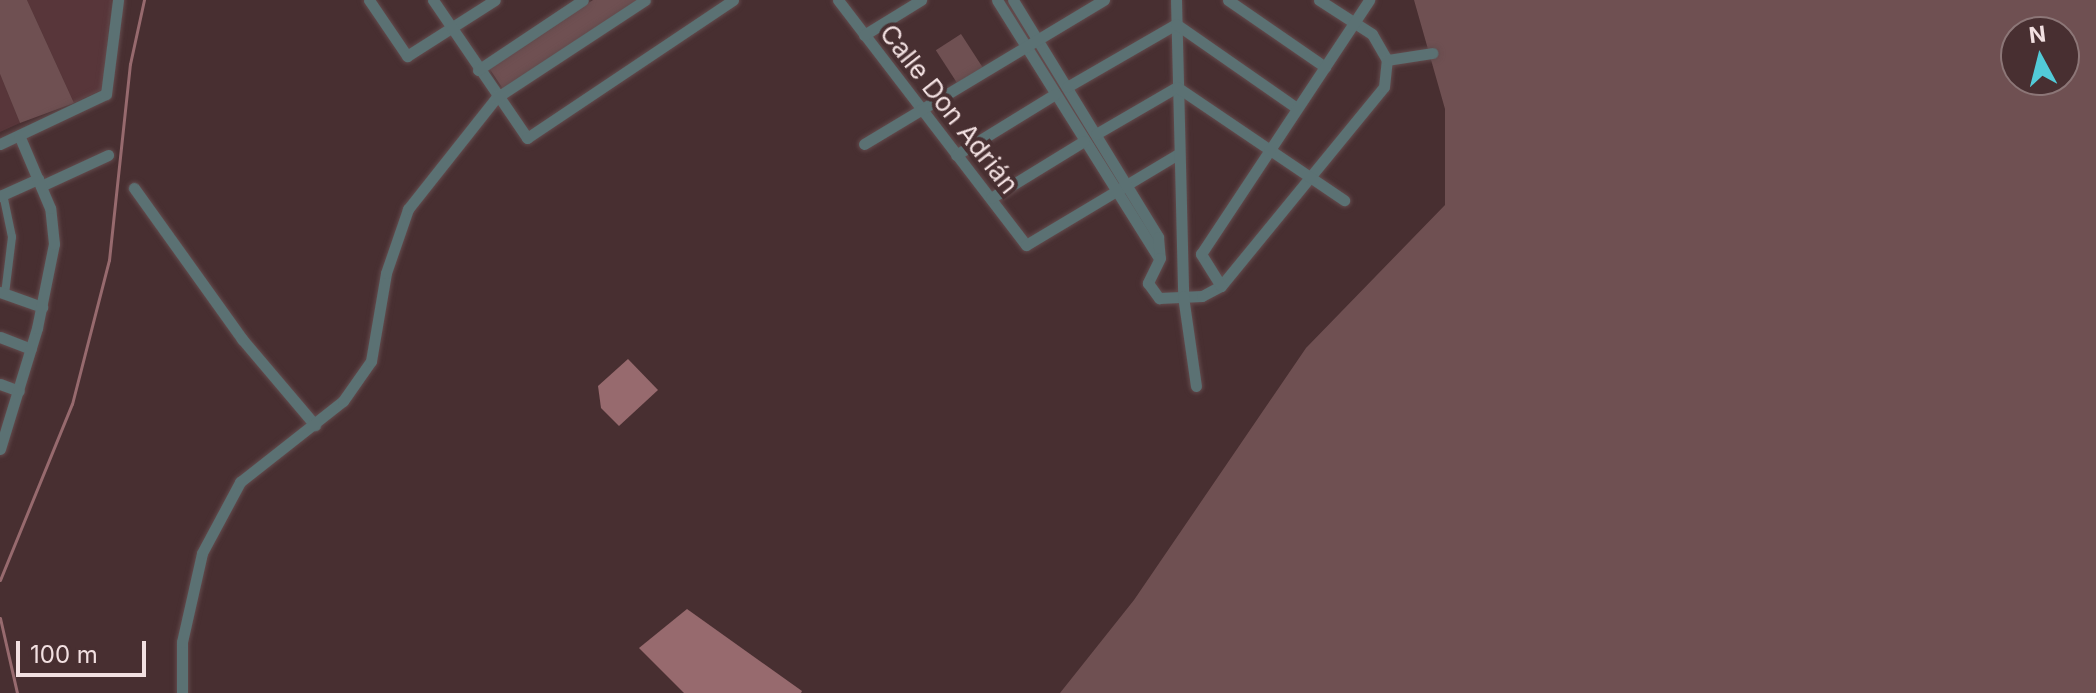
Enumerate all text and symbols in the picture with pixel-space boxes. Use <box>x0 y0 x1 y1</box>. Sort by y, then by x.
north arrow <box>2000 16 2080 96</box>
street label: Calle Don Adrián <box>873 18 1025 200</box>
text: N <box>2027 20 2047 48</box>
scale bar <box>20 625 150 675</box>
text: 100 m <box>30 640 98 669</box>

